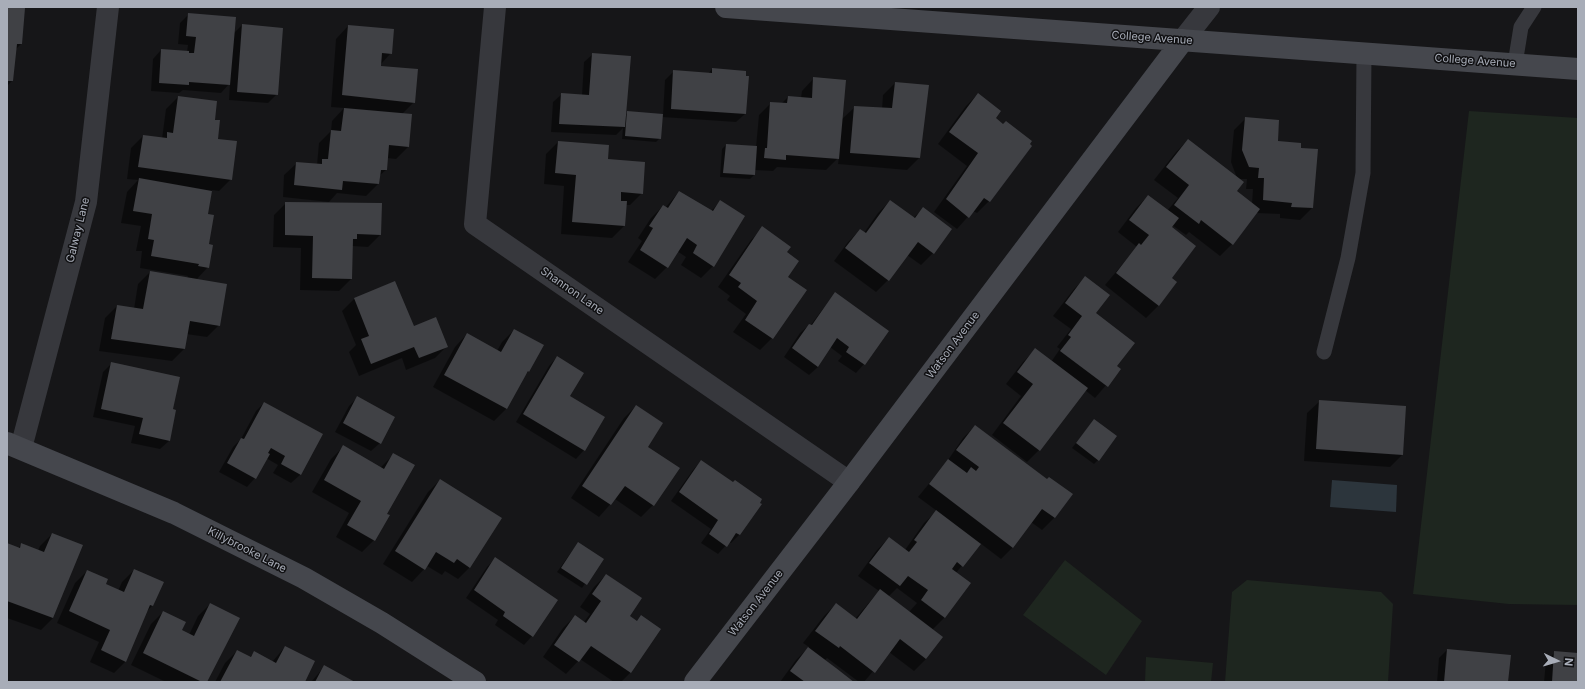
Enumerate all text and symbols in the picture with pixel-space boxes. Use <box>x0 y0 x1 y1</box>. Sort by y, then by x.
street label: College Avenue <box>1111 29 1193 47</box>
street label: College Avenue <box>1434 52 1516 70</box>
street label: Galway Lane <box>64 196 92 264</box>
street label: Shannon Lane <box>538 264 606 318</box>
street label: Watson Avenue <box>923 309 983 381</box>
street label: Killybrooke Lane <box>206 525 288 575</box>
street label: Watson Avenue <box>726 567 786 639</box>
north arrow <box>1537 641 1577 681</box>
text: N <box>1562 657 1576 667</box>

